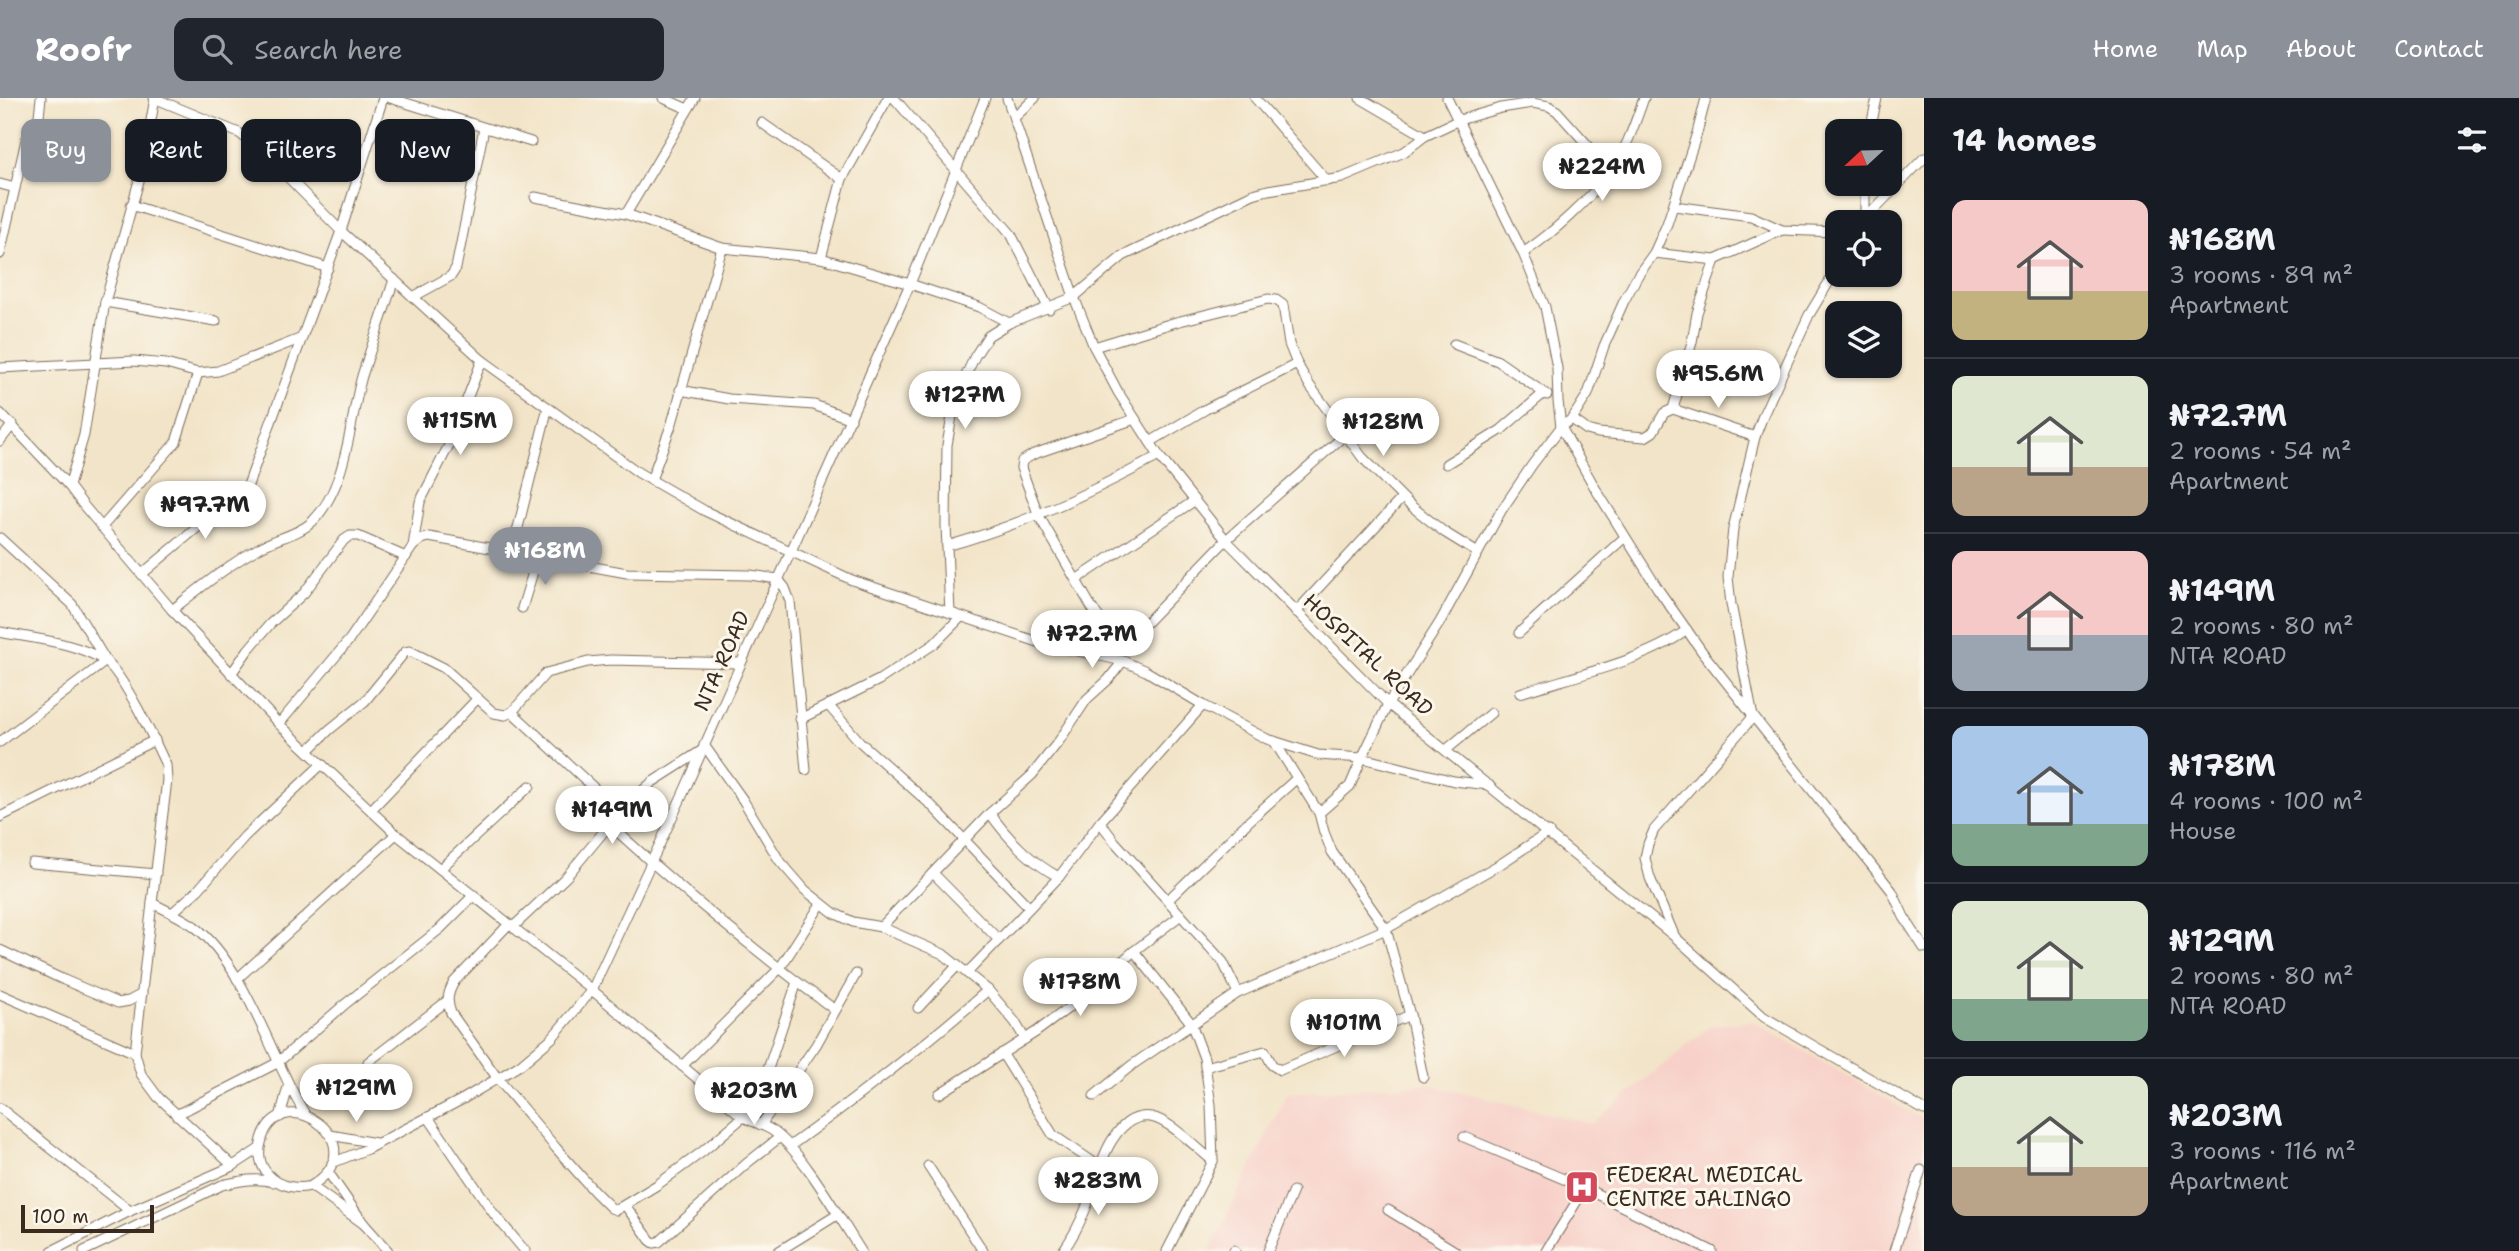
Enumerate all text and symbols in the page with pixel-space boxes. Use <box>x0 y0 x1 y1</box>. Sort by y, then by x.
search box <box>174 18 664 81</box>
text: Roofr <box>35 27 132 72</box>
icon: search <box>198 30 236 68</box>
text: Search here <box>254 32 403 67</box>
text: Home <box>2092 33 2158 65</box>
text: Map <box>2196 33 2248 65</box>
text: About <box>2286 33 2356 65</box>
text: Contact <box>2394 33 2484 65</box>
chip: Buy <box>21 119 111 182</box>
chip: Rent <box>125 119 227 182</box>
chip: Filters <box>241 119 361 182</box>
chip: New <box>375 119 475 182</box>
north arrow <box>1825 119 1902 196</box>
map controls <box>1825 119 1902 378</box>
text: 14 homes <box>1952 120 2097 161</box>
icon: filters <box>2453 121 2491 159</box>
pin: ₦224M <box>1553 144 1651 203</box>
text: ₦224M <box>1559 151 1645 181</box>
button: locate <box>1825 210 1902 287</box>
text: ₦168M <box>2169 219 2275 260</box>
icon: home <box>2008 228 2092 312</box>
text: 3 rooms · 89 m² <box>2169 260 2353 290</box>
text: Apartment <box>2169 290 2289 320</box>
button: layers <box>1825 301 1902 378</box>
pin: ₦95.6M <box>1661 350 1775 410</box>
text: ₦95.6M <box>1672 358 1764 388</box>
pin: ₦127M <box>916 372 1014 431</box>
text: ₦127M <box>925 379 1005 409</box>
text: ₦72.7M <box>2169 395 2287 436</box>
pin: ₦115M <box>411 398 509 457</box>
pin: ₦128M <box>1334 398 1432 458</box>
icon: home <box>2008 404 2092 488</box>
text: ₦115M <box>423 405 497 435</box>
text: ₦128M <box>1342 406 1424 436</box>
text: 2 rooms · 54 m² <box>2169 436 2352 466</box>
text: Apartment <box>2169 466 2289 496</box>
pin: ₦97.7M <box>148 482 262 541</box>
text: ₦97.7M <box>160 489 250 519</box>
pin: ₦168M <box>496 528 594 587</box>
text: ₦168M <box>504 535 586 565</box>
text: ₦149M <box>2169 570 2275 611</box>
icon: home <box>2008 579 2092 663</box>
street label: HOSPITAL ROAD <box>1297 587 1439 723</box>
street label: NTA ROAD <box>687 606 757 716</box>
pin: ₦72.7M <box>1035 610 1149 670</box>
text: 2 rooms · 80 m² <box>2169 611 2354 641</box>
text: ₦72.7M <box>1047 618 1137 648</box>
text: NTA ROAD <box>2169 641 2287 671</box>
text: ₦178M <box>2169 745 2276 786</box>
icon: home <box>2008 754 2092 838</box>
pin: ₦149M <box>563 786 661 846</box>
text: 4 rooms · 100 m² <box>2169 786 2363 816</box>
text: ₦149M <box>571 794 653 824</box>
text: House <box>2169 816 2237 846</box>
text: ₦129M <box>2169 920 2274 961</box>
icon: home <box>2008 929 2092 1013</box>
pin: ₦178M <box>1031 958 1129 1018</box>
text: 2 rooms · 80 m² <box>2169 961 2354 991</box>
text: ₦178M <box>1039 966 1121 996</box>
text: NTA ROAD <box>2169 991 2287 1021</box>
pin: ₦101M <box>1295 1000 1393 1059</box>
text: ₦101M <box>1306 1007 1382 1037</box>
pin: ₦129M <box>307 1065 405 1124</box>
pin: ₦203M <box>705 1068 803 1127</box>
text: ₦129M <box>316 1072 396 1102</box>
text: ₦203M <box>711 1075 797 1105</box>
text: ₦203M <box>2169 1095 2282 1136</box>
icon: home <box>2008 1104 2092 1188</box>
text: 3 rooms · 116 m² <box>2169 1136 2356 1166</box>
pin: ₦283M <box>1049 1158 1147 1217</box>
place label: FEDERAL MEDICAL CENTRE JALINGO <box>1606 1161 1803 1213</box>
text: ₦283M <box>1054 1165 1142 1195</box>
text: Apartment <box>2169 1166 2289 1196</box>
hospital icon: FEDERAL MEDICAL CENTRE JALINGO <box>1563 1168 1601 1206</box>
scale bar <box>21 1202 154 1234</box>
text: 100 m <box>32 1204 89 1229</box>

